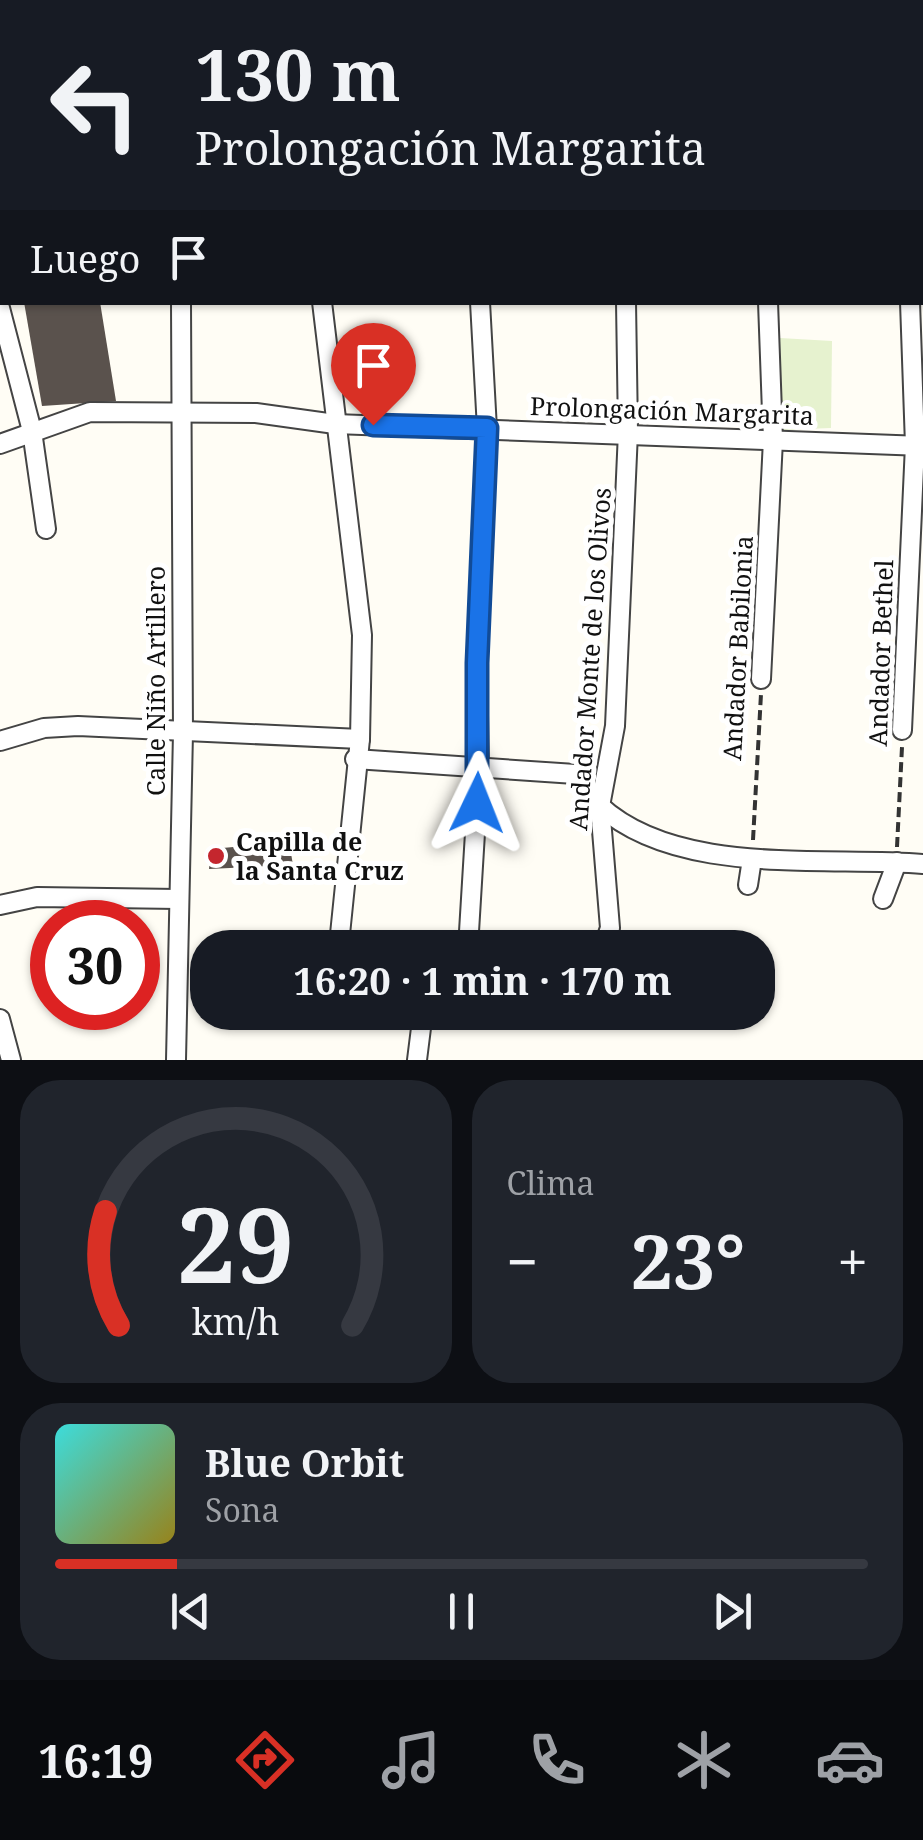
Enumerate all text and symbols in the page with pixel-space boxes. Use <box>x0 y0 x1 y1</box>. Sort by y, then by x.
text: 130 m <box>195 26 401 122</box>
icon: left <box>30 40 160 170</box>
text: Prolongación Margarita <box>195 117 706 178</box>
icon: arrive <box>161 230 216 285</box>
text: Luego <box>30 232 141 284</box>
pin <box>331 323 416 426</box>
icon: arrive <box>346 338 401 393</box>
street label: Prolongación Margarita <box>530 388 815 432</box>
street label: Andador Monte de los Olivos <box>560 486 618 831</box>
street label: Andador Babilonia <box>714 535 760 761</box>
street label: Andador Bethel <box>860 559 900 747</box>
street label: Calle Niño Artillero <box>138 566 172 796</box>
position arrow <box>425 751 529 855</box>
place label: Capilla de la Santa Cruz <box>236 824 404 887</box>
marker: Capilla de la Santa Cruz <box>205 845 227 867</box>
speed limit sign: 30 <box>30 900 160 1030</box>
text: 16:20 · 1 min · 170 m <box>293 954 672 1006</box>
text: Clima <box>507 1161 595 1204</box>
text: 29 <box>177 1172 295 1313</box>
text: 23° <box>630 1209 745 1311</box>
text: − <box>507 1223 538 1298</box>
text: + <box>837 1223 868 1298</box>
text: km/h <box>192 1297 280 1345</box>
text: Blue Orbit <box>205 1436 404 1488</box>
text: Sona <box>205 1488 280 1531</box>
icon: previous <box>163 1584 218 1639</box>
icon: pause <box>434 1584 489 1639</box>
icon: next <box>705 1584 760 1639</box>
icon: directions <box>230 1725 300 1795</box>
icon: music <box>376 1725 446 1795</box>
icon: phone <box>522 1725 592 1795</box>
icon: climate <box>669 1725 739 1795</box>
icon: car <box>815 1725 885 1795</box>
text: 16:19 <box>38 1730 154 1791</box>

